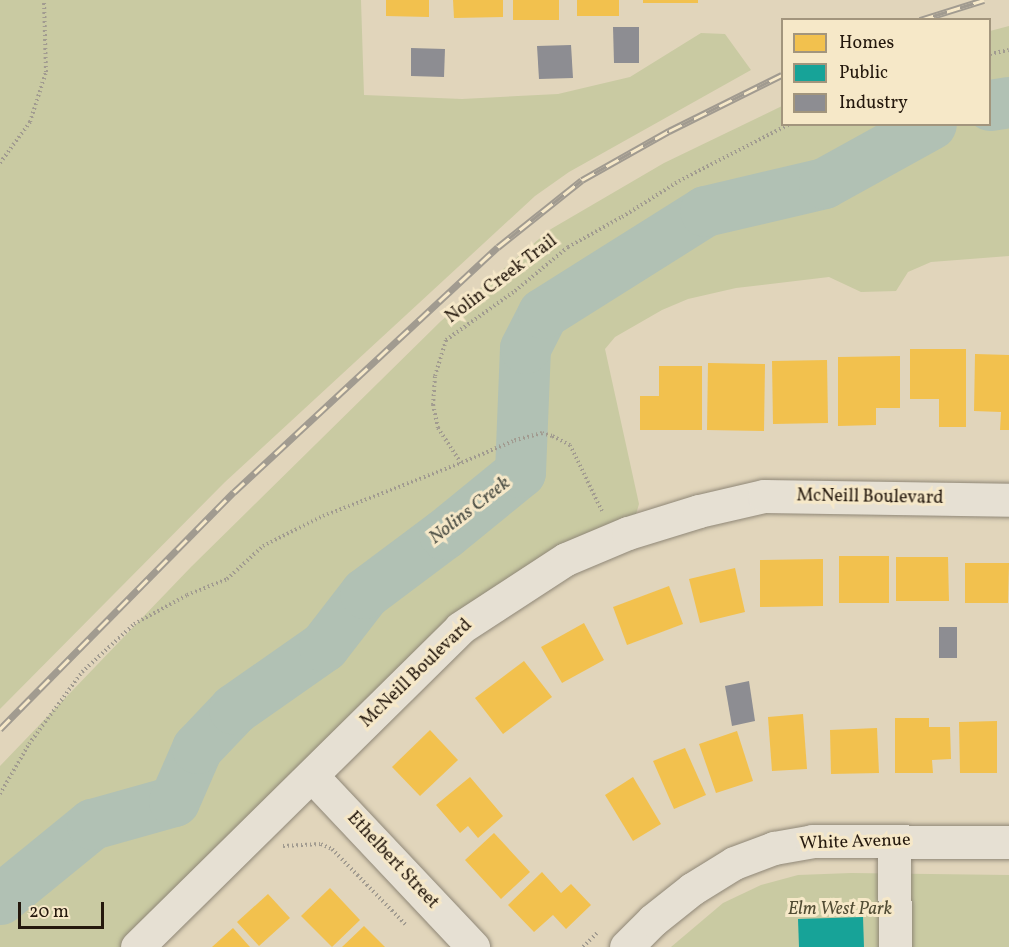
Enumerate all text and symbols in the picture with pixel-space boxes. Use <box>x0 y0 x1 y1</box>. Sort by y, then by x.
legend <box>781 18 991 126</box>
text: Homes <box>839 31 894 56</box>
text: Public <box>839 61 888 86</box>
text: Industry <box>839 91 908 116</box>
street label: Nolin Creek Trail <box>442 231 562 329</box>
water label: Nolins Creek <box>424 472 516 550</box>
street label: McNeill Boulevard <box>796 486 944 510</box>
street label: McNeill Boulevard <box>357 615 477 733</box>
street label: Ethelbert Street <box>342 808 442 914</box>
street label: White Avenue <box>799 830 911 856</box>
scale bar <box>21 890 106 928</box>
park label: Elm West Park <box>788 899 892 921</box>
text: 20 m <box>29 900 69 925</box>

